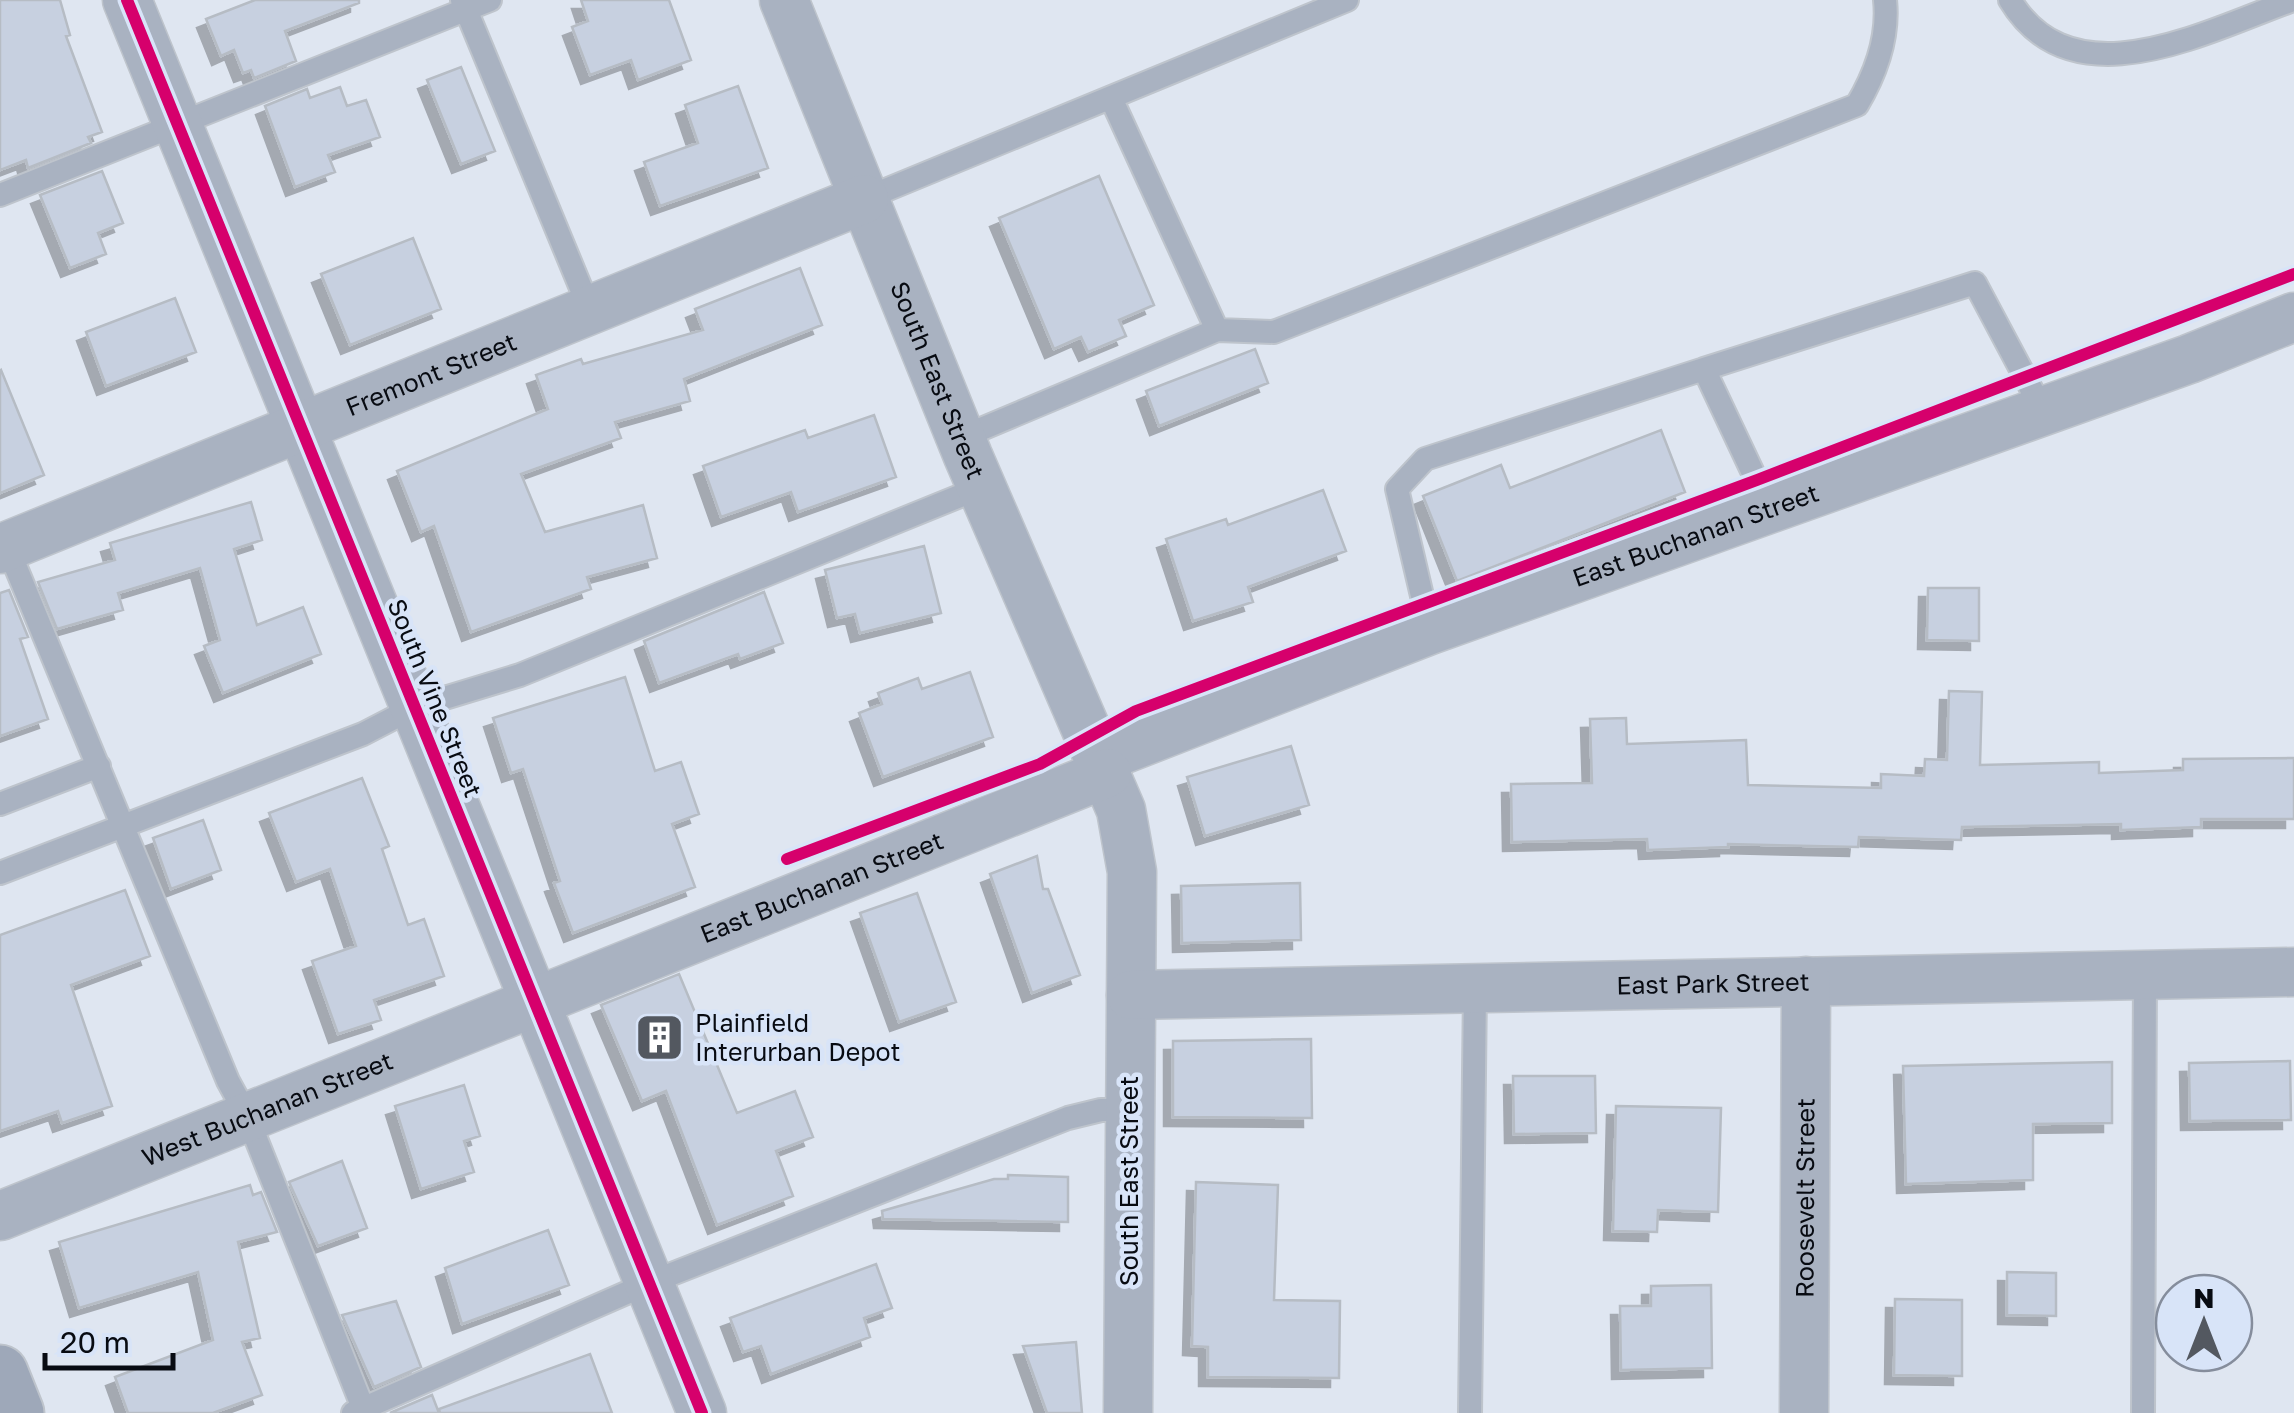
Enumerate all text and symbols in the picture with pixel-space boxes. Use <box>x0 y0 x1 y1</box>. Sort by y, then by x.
street label: South East Street <box>884 277 992 484</box>
street label: Fremont Street <box>341 325 521 422</box>
street label: East Buchanan Street <box>1568 477 1823 593</box>
street label: South Vine Street <box>382 594 489 802</box>
street label: East Buchanan Street <box>695 824 947 949</box>
street label: East Park Street <box>1616 966 1810 1000</box>
place label: Plainfield Interurban Depot <box>695 1007 901 1067</box>
building icon: Plainfield Interurban Depot <box>634 1011 686 1063</box>
street label: West Buchanan Street <box>137 1044 397 1173</box>
street label: South East Street <box>1113 1076 1144 1286</box>
street label: Roosevelt Street <box>1789 1098 1820 1298</box>
north arrow <box>2154 1273 2254 1373</box>
text: N <box>2193 1281 2215 1314</box>
scale bar <box>45 1308 172 1370</box>
text: 20 m <box>60 1324 130 1360</box>

